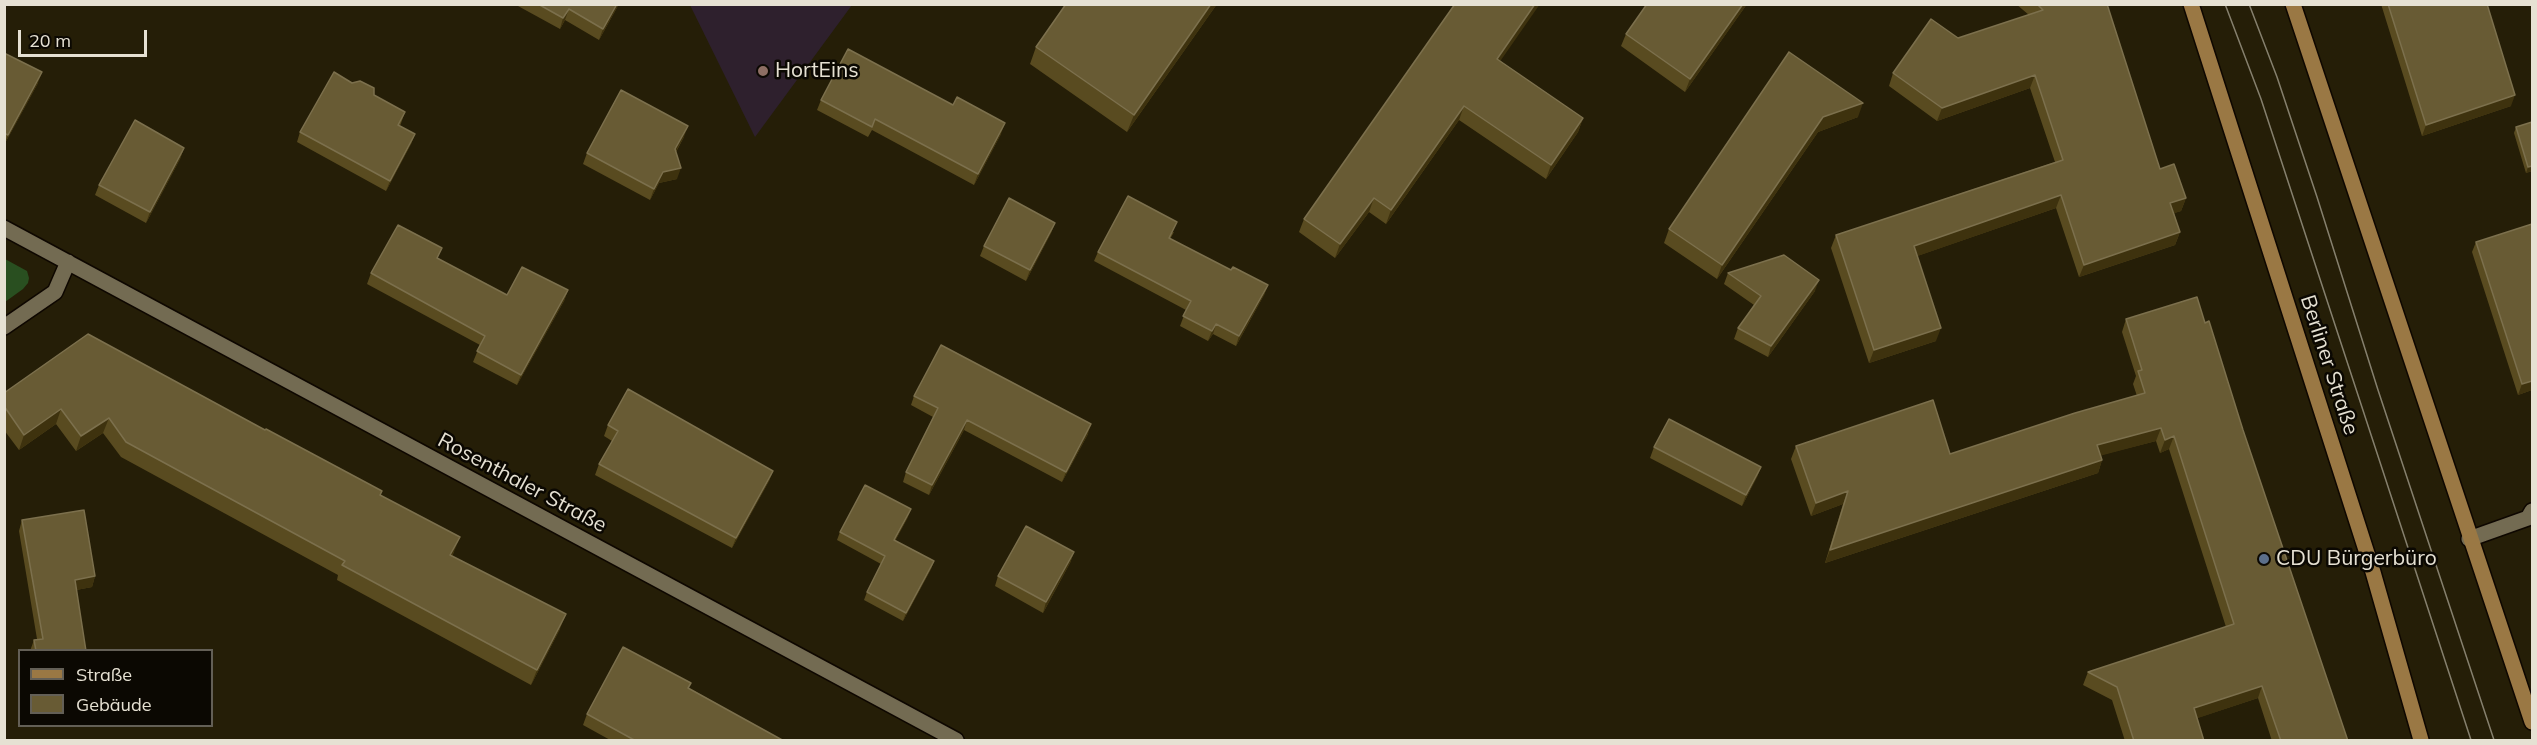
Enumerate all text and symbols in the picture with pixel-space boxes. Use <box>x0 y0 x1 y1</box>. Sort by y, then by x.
scale bar <box>21 18 150 56</box>
text: 20 m <box>29 29 71 52</box>
place label: HortEins <box>775 58 859 84</box>
marker: HortEins <box>756 64 770 78</box>
street label: Berliner Straße <box>2295 292 2363 438</box>
street label: Rosenthaler Straße <box>433 428 611 538</box>
place label: CDU Bürgerbüro <box>2276 546 2437 572</box>
marker: CDU Bürgerbüro <box>2257 552 2271 566</box>
legend <box>18 649 213 727</box>
text: Straße <box>76 663 132 686</box>
text: Gebäude <box>76 693 152 716</box>

